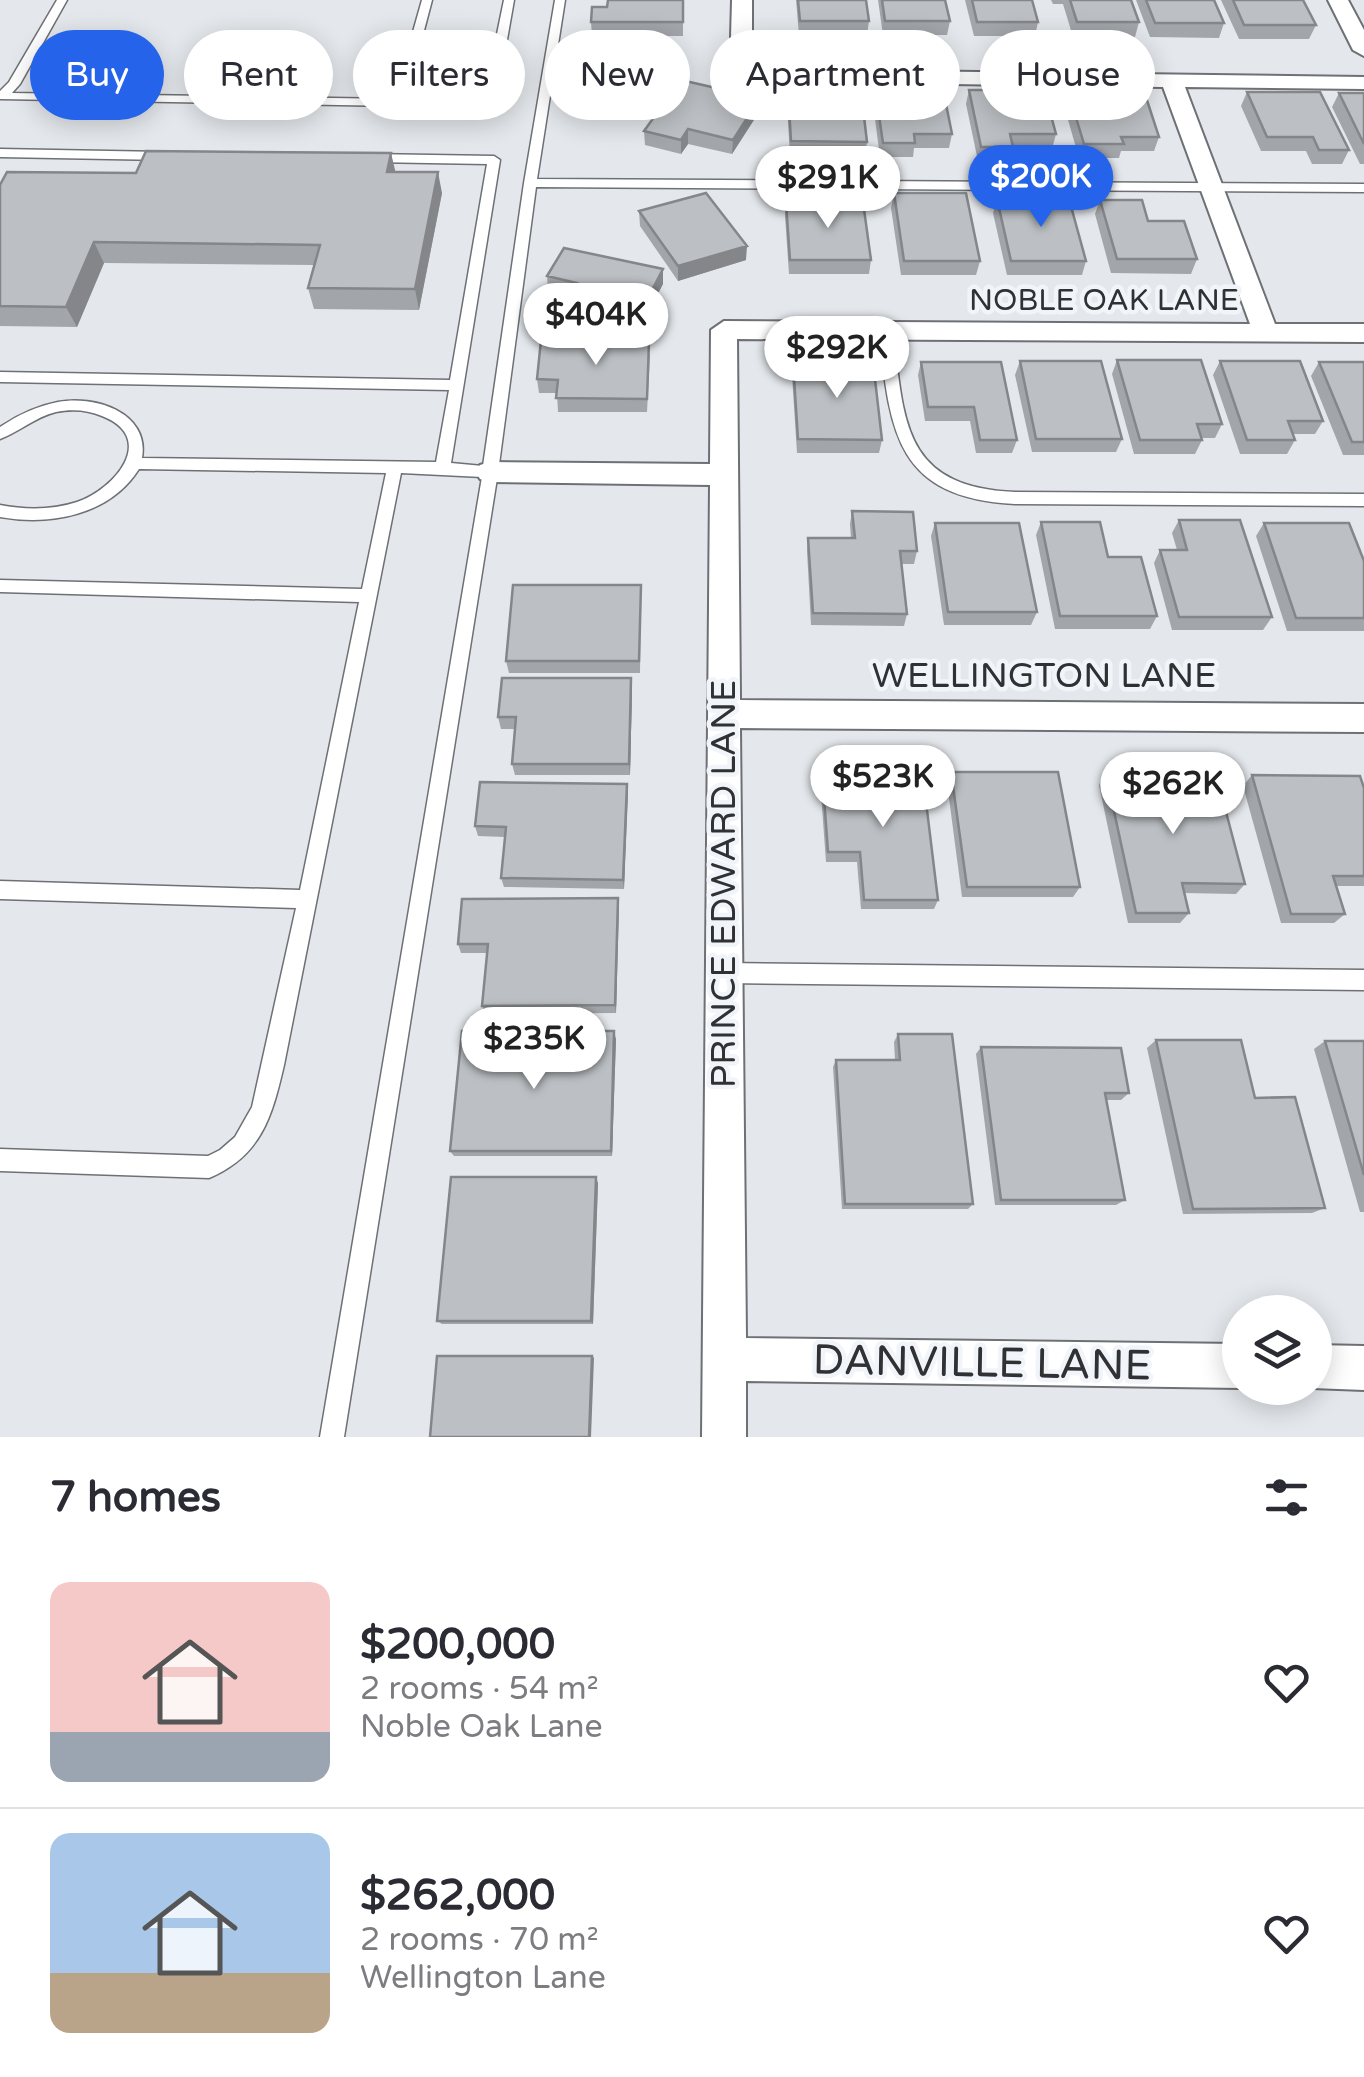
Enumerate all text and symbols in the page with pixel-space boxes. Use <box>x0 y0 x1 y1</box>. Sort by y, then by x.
chip: Buy <box>30 30 164 120</box>
chip: Rent <box>184 30 333 120</box>
chip: Filters <box>353 30 525 120</box>
chip: New <box>545 30 690 120</box>
chip: Apartment <box>710 30 960 120</box>
chip: House <box>980 30 1155 120</box>
pin: $200K <box>971 145 1111 230</box>
pin: $291K <box>758 146 898 231</box>
text: $200K <box>990 158 1092 196</box>
text: $291K <box>777 159 879 197</box>
street label: NOBLE OAK LANE <box>969 282 1239 319</box>
pin: $404K <box>526 283 666 368</box>
text: $404K <box>545 296 647 334</box>
pin: $292K <box>767 316 907 401</box>
text: $292K <box>786 329 888 367</box>
street label: WELLINGTON LANE <box>872 655 1216 697</box>
street label: PRINCE EDWARD LANE <box>703 680 745 1088</box>
pin: $523K <box>813 745 953 830</box>
pin: $262K <box>1103 752 1243 837</box>
text: $523K <box>832 758 934 796</box>
text: $262K <box>1122 765 1224 803</box>
pin: $235K <box>464 1007 604 1092</box>
text: $235K <box>483 1020 585 1058</box>
map controls <box>1222 1295 1332 1405</box>
button: layers <box>1222 1295 1332 1405</box>
street label: DANVILLE LANE <box>812 1335 1152 1391</box>
icon: filters <box>1259 1470 1314 1525</box>
text: 7 homes <box>50 1472 221 1523</box>
text: $200,000 <box>360 1619 555 1670</box>
icon: home <box>130 1622 250 1742</box>
icon: heart <box>1259 1655 1314 1710</box>
text: 2 rooms · 54 m² <box>360 1670 599 1708</box>
text: Noble Oak Lane <box>360 1708 603 1746</box>
text: $262,000 <box>360 1870 555 1921</box>
icon: home <box>130 1873 250 1993</box>
icon: heart <box>1259 1906 1314 1961</box>
text: 2 rooms · 70 m² <box>360 1921 599 1959</box>
text: Wellington Lane <box>360 1959 606 1997</box>

